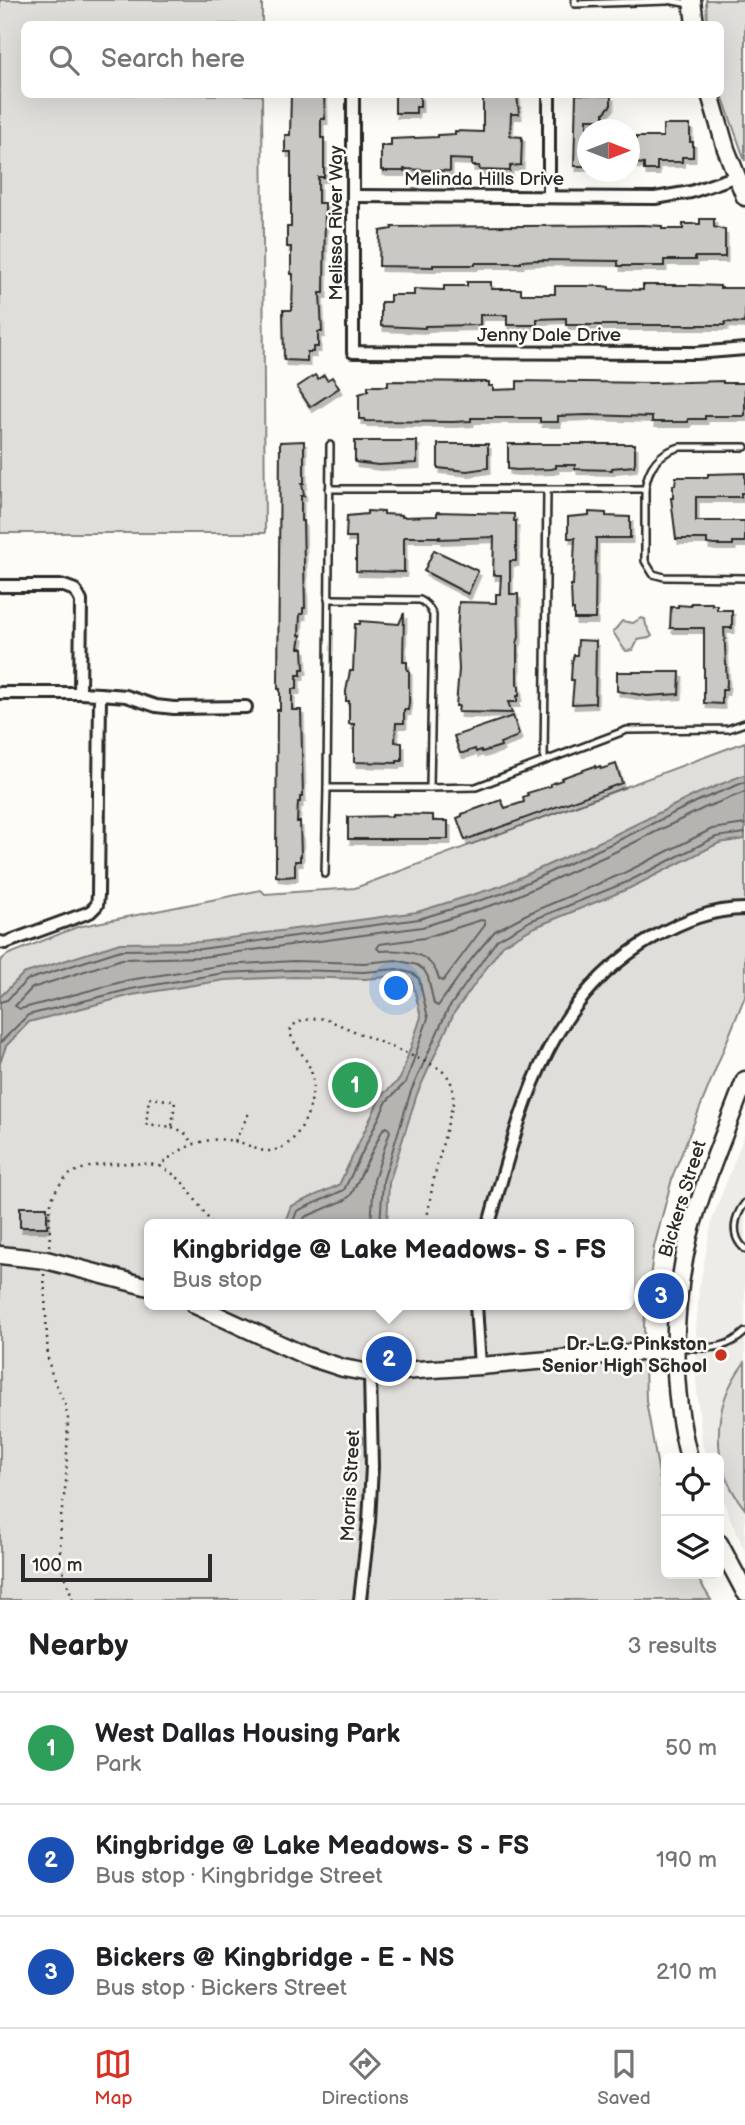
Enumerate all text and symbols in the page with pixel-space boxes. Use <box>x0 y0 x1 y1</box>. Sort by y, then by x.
search box <box>21 21 724 98</box>
icon: search <box>45 41 83 79</box>
text: Search here <box>101 44 245 75</box>
north arrow <box>577 119 640 182</box>
street label: Melissa River Way <box>325 145 348 301</box>
street label: Melinda Hills Drive <box>404 168 564 191</box>
street label: Jenny Dale Drive <box>477 324 621 347</box>
your location <box>379 971 413 1005</box>
pin: 1 <box>332 1059 378 1111</box>
street label: Bickers Street <box>654 1138 712 1260</box>
popup <box>144 1219 634 1310</box>
text: Kingbridge @ Lake Meadows- S - FS <box>172 1235 606 1266</box>
text: Bus stop <box>172 1266 262 1294</box>
pin: 3 <box>638 1270 684 1322</box>
pin: 2 <box>366 1333 412 1385</box>
place label: Dr. L.G. Pinkston Senior High School <box>542 1333 707 1378</box>
marker: Dr. L.G. Pinkston Senior High School <box>713 1347 729 1363</box>
street label: Morris Street <box>337 1429 365 1542</box>
map controls <box>661 1453 724 1579</box>
button: locate <box>661 1453 724 1516</box>
button: layers <box>661 1516 724 1579</box>
scale bar <box>21 1551 212 1583</box>
text: 100 m <box>32 1554 83 1577</box>
text: Nearby <box>28 1628 128 1664</box>
text: 3 results <box>628 1632 717 1660</box>
text: West Dallas Housing Park <box>95 1719 400 1750</box>
text: 1 <box>46 1734 56 1762</box>
text: 50 m <box>665 1734 717 1762</box>
text: Park <box>95 1750 141 1778</box>
text: Kingbridge @ Lake Meadows- S - FS <box>95 1831 529 1862</box>
text: 2 <box>44 1846 58 1874</box>
text: 190 m <box>656 1846 717 1874</box>
text: Bus stop · Kingbridge Street <box>95 1862 382 1890</box>
text: Bickers @ Kingbridge - E - NS <box>95 1943 454 1974</box>
text: 3 <box>44 1958 58 1986</box>
text: 210 m <box>656 1958 717 1986</box>
text: Bus stop · Bickers Street <box>95 1974 347 2002</box>
tab: Map <box>94 2045 133 2110</box>
tab: Directions <box>321 2045 409 2110</box>
tab: Saved <box>597 2045 651 2110</box>

